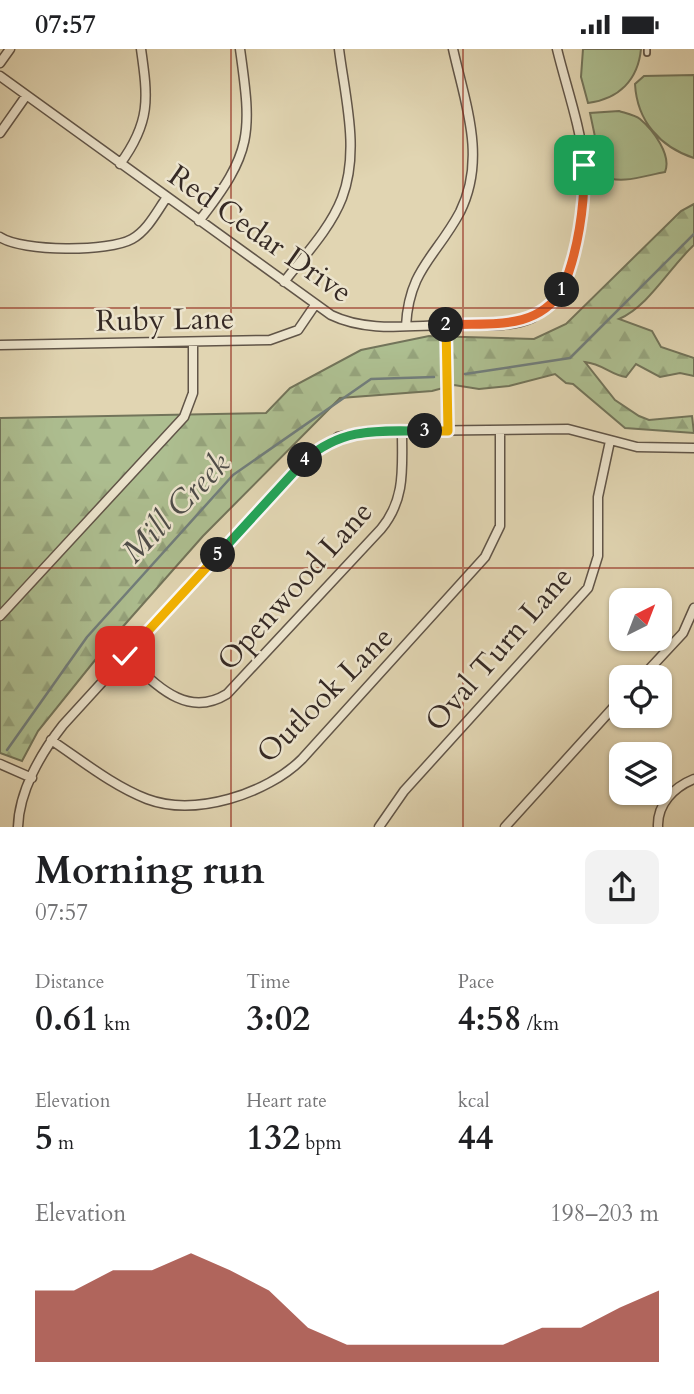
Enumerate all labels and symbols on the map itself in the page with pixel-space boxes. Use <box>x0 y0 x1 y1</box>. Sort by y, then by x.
pin <box>554 135 614 195</box>
street label: Red Cedar Drive <box>160 155 360 313</box>
pin: 1 <box>544 273 580 307</box>
street label: Ruby Lane <box>95 298 235 342</box>
pin: 2 <box>428 307 464 343</box>
pin: 3 <box>408 413 442 449</box>
water label: Mill Creek <box>112 443 240 573</box>
pin: 4 <box>288 443 322 477</box>
street label: Openwood Lane <box>208 492 382 680</box>
pin: 5 <box>200 538 235 573</box>
street label: Oval Turn Lane <box>416 558 582 740</box>
north arrow <box>609 588 672 651</box>
street label: Outlook Lane <box>248 618 402 772</box>
pin <box>95 626 155 686</box>

